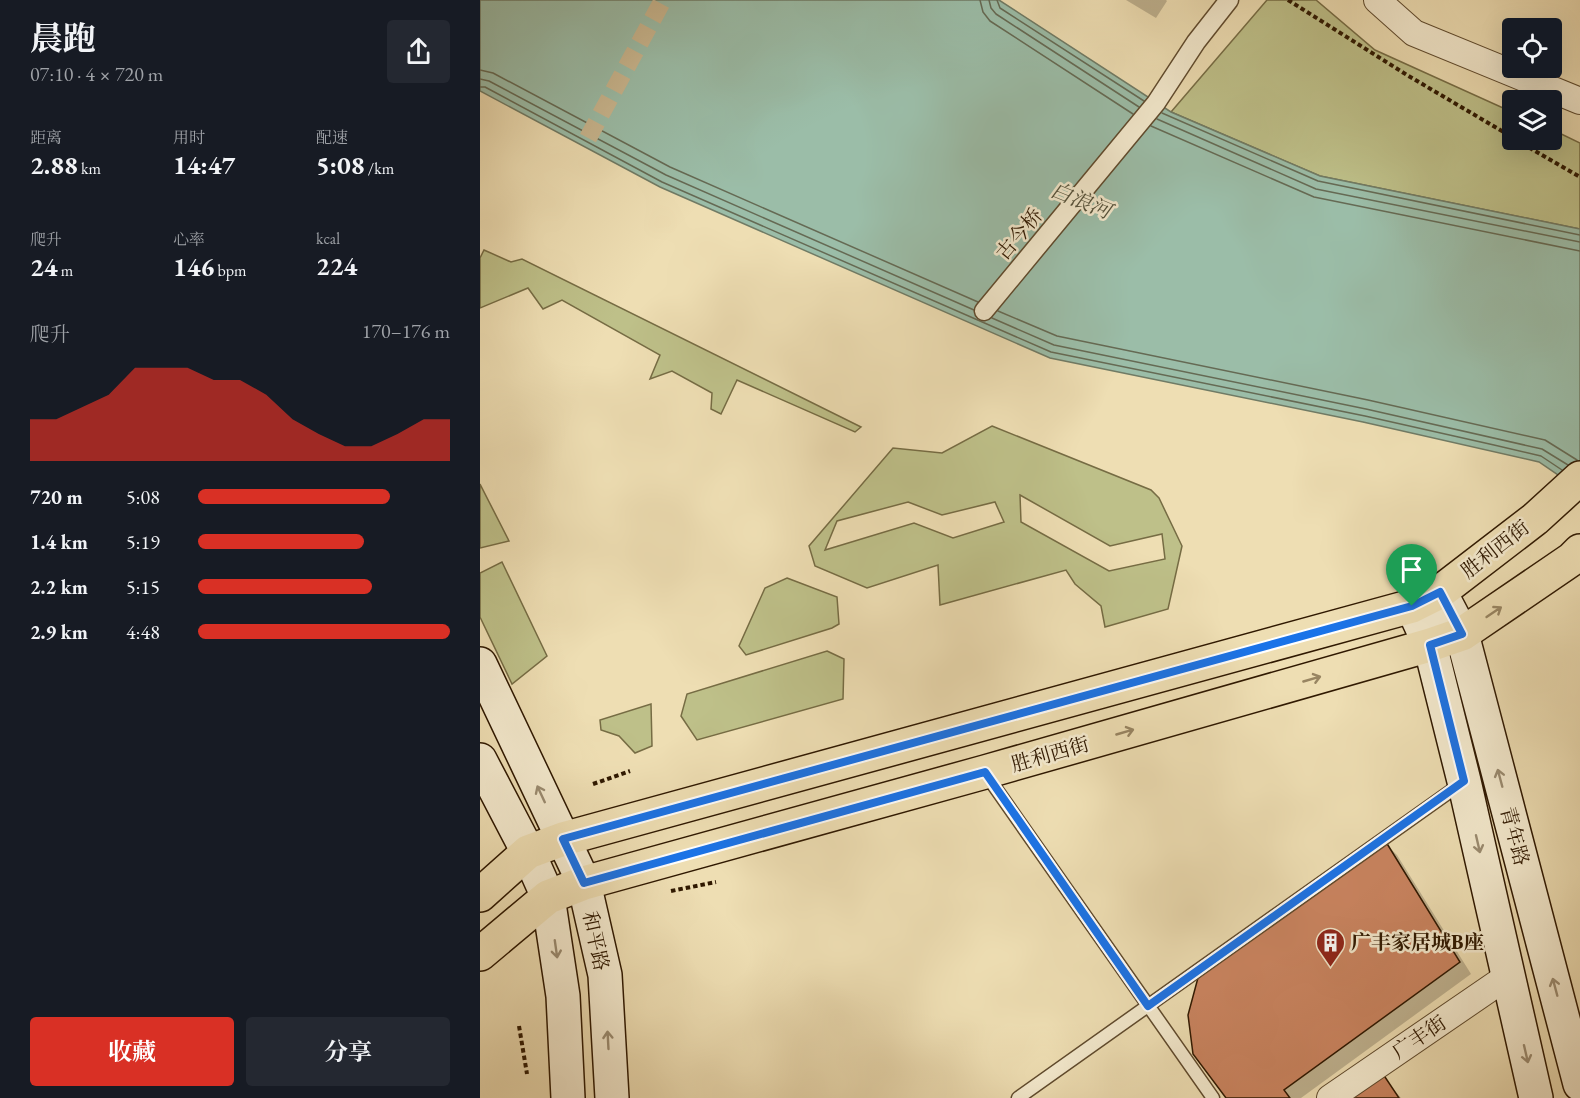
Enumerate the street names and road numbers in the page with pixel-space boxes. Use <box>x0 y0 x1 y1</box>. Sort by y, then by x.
street label: 古今桥 <box>990 203 1048 265</box>
street label: 胜利西街 <box>1455 514 1535 584</box>
street label: 胜利西街 <box>1008 730 1092 778</box>
street label: 青年路 <box>1495 804 1535 868</box>
street label: 和平路 <box>577 909 615 973</box>
street label: 广丰街 <box>1387 1009 1451 1065</box>

